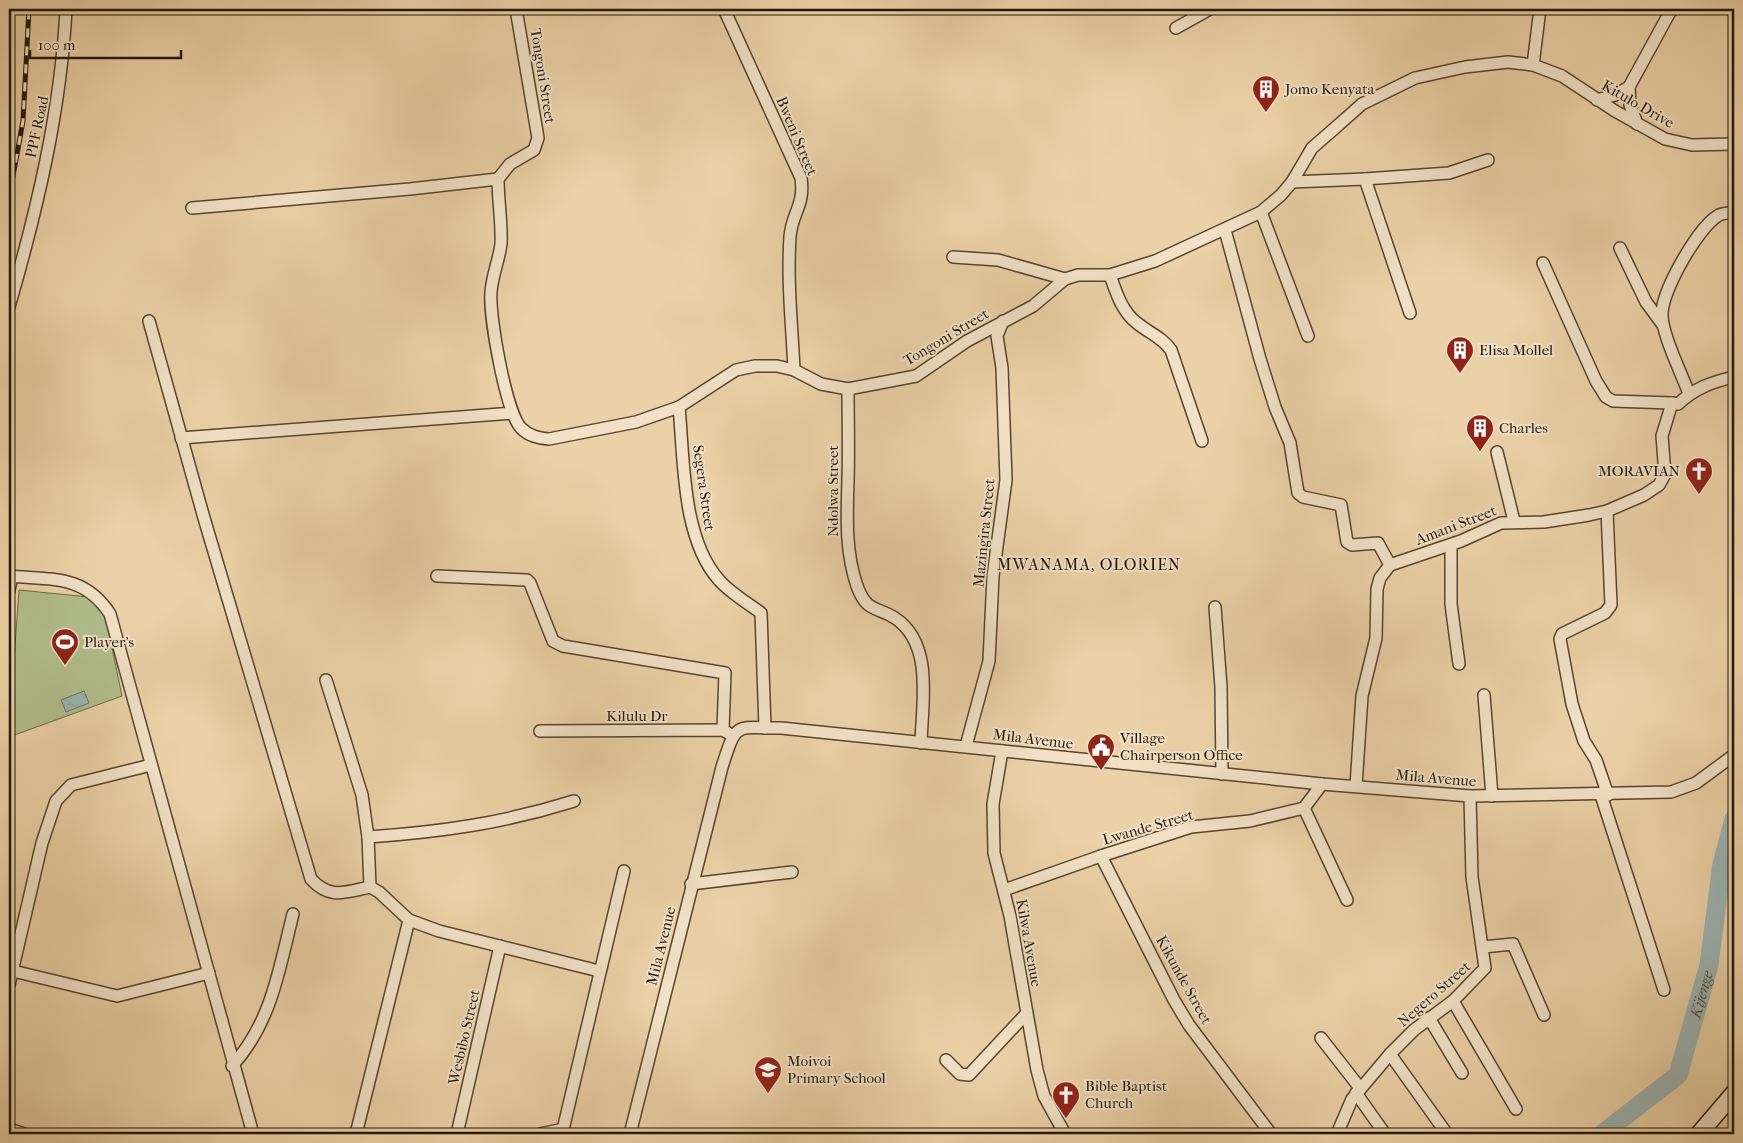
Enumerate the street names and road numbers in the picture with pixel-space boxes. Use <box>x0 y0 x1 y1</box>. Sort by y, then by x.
street label: Tongoni Street <box>527 27 560 126</box>
street label: Kitulo Drive <box>1599 76 1678 132</box>
street label: PPF Road <box>22 94 52 160</box>
street label: Bweni Street <box>772 94 822 179</box>
street label: Tongoni Street <box>900 304 992 370</box>
street label: Segera Street <box>689 444 719 533</box>
street label: Ndolwa Street <box>824 445 842 537</box>
street label: Mazingira Street <box>969 477 999 588</box>
street label: Amani Street <box>1412 501 1500 549</box>
street label: Kilulu Dr <box>606 707 668 725</box>
street label: Mila Avenue <box>992 725 1075 753</box>
street label: Mila Avenue <box>1395 766 1478 791</box>
street label: Lwande Street <box>1101 805 1196 849</box>
street label: Kilwa Avenue <box>1012 898 1046 989</box>
street label: Mila Avenue <box>642 904 680 987</box>
street label: Kikunde Street <box>1152 933 1216 1028</box>
street label: Negero Street <box>1394 957 1475 1031</box>
street label: Wesbibo Street <box>444 987 484 1087</box>

